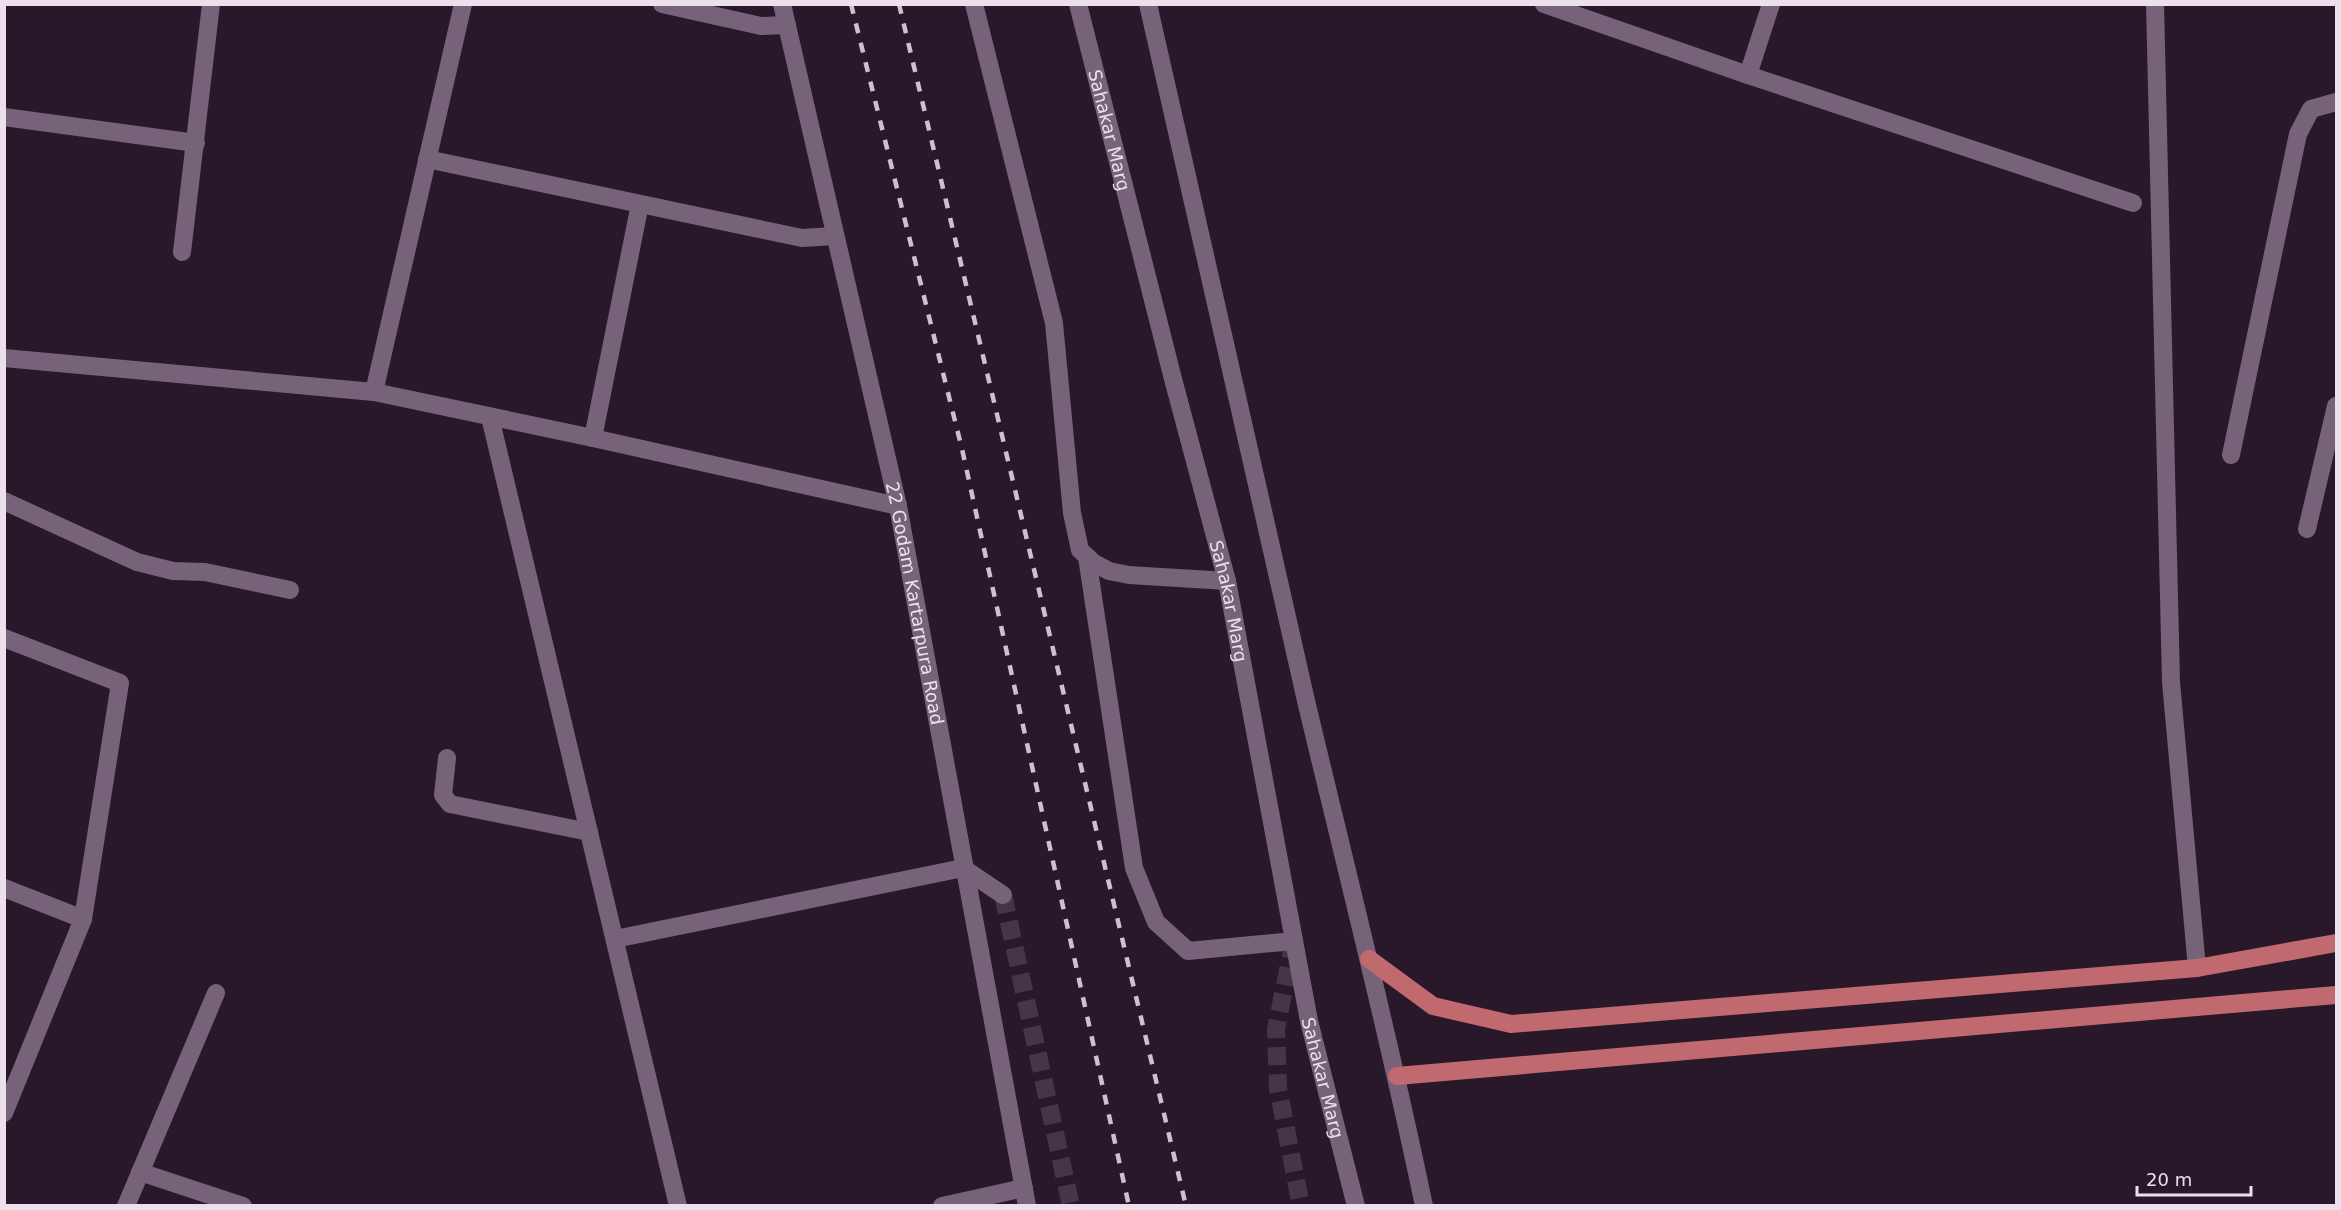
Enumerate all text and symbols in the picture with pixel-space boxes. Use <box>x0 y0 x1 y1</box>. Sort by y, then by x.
street label: Sahakar Marg <box>1084 67 1135 193</box>
street label: 22 Godam Kartarpura Road <box>882 480 949 727</box>
street label: Sahakar Marg <box>1206 538 1252 664</box>
street label: Sahakar Marg <box>1298 1015 1349 1141</box>
scale bar <box>2137 1159 2251 1197</box>
text: 20 m <box>2146 1169 2192 1190</box>

